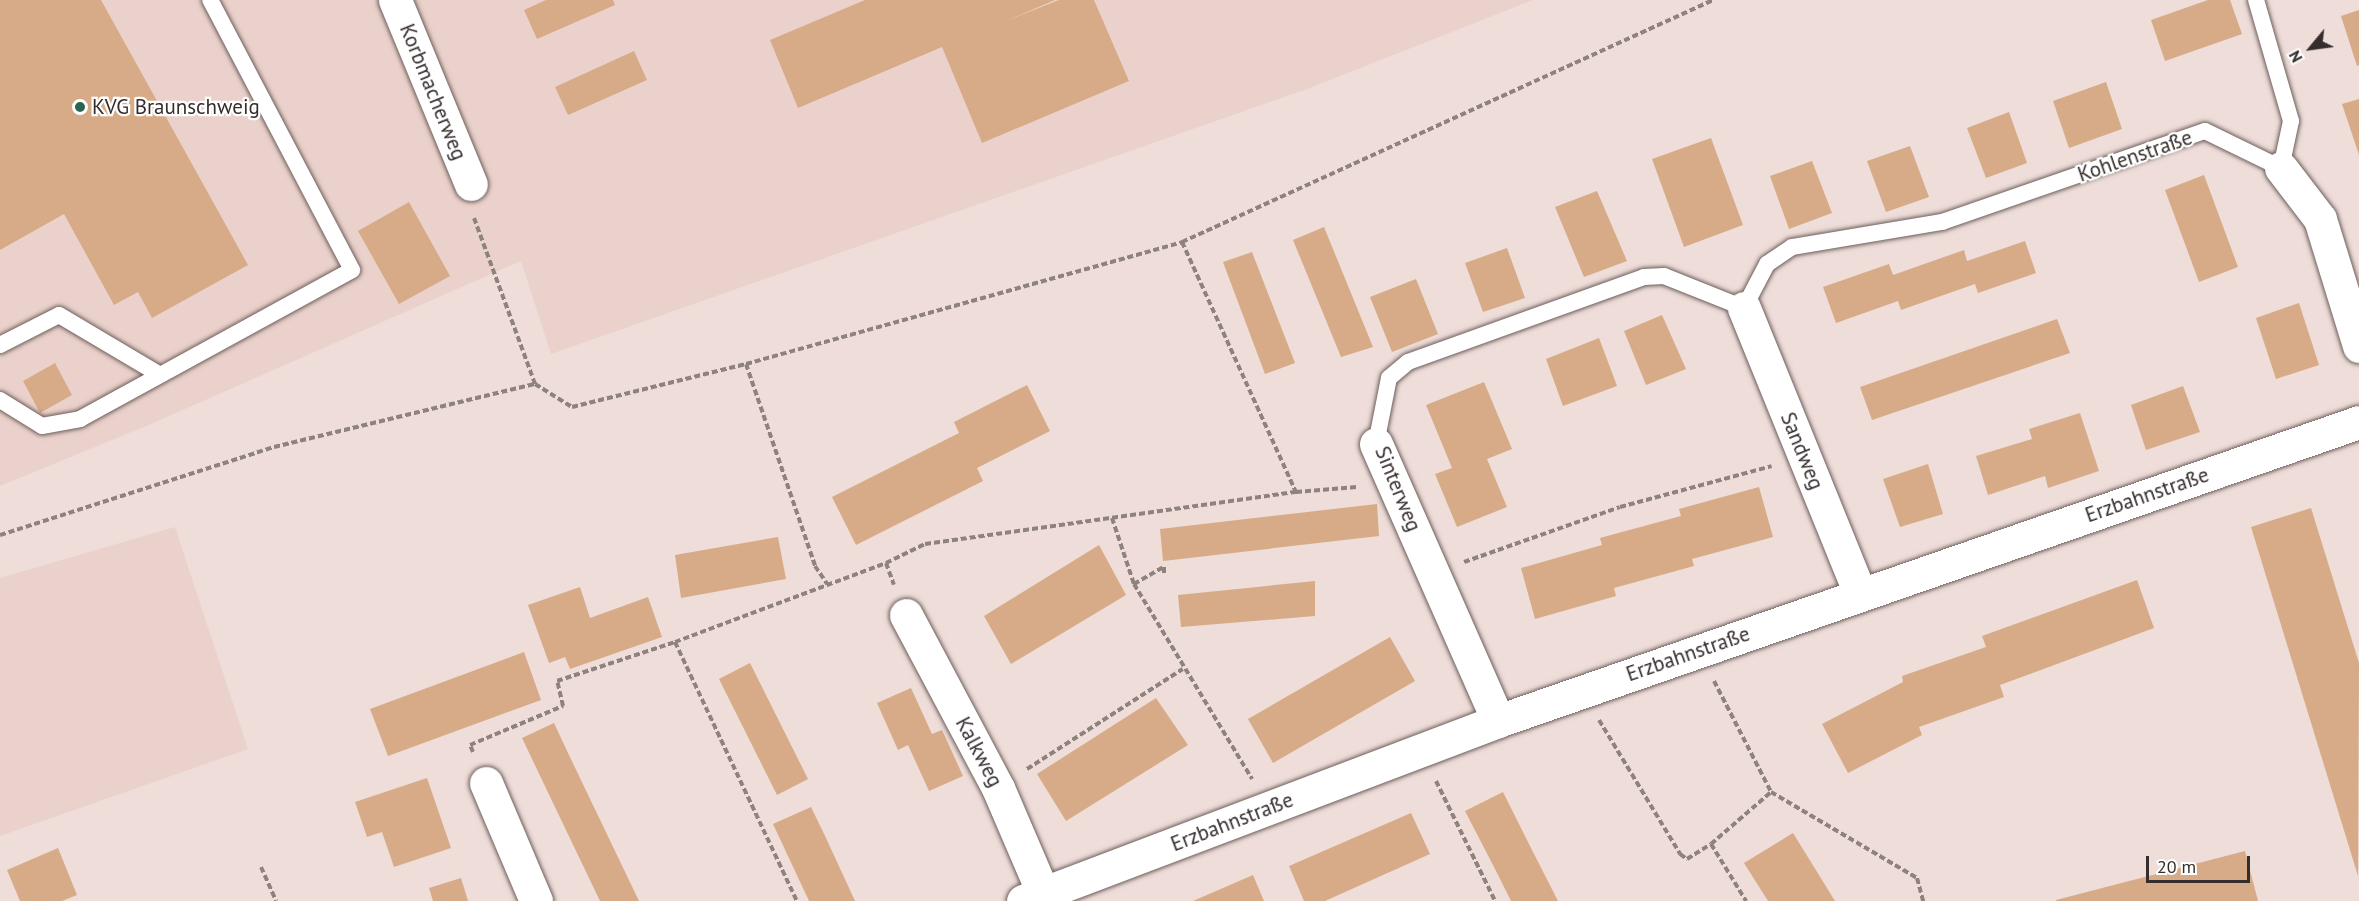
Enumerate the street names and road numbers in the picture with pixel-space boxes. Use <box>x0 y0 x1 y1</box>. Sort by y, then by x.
street label: Korbmacherweg <box>394 20 472 164</box>
street label: Kohlenstraße <box>2074 125 2196 187</box>
street label: Sandweg <box>1775 409 1829 493</box>
street label: Sinterweg <box>1369 443 1427 535</box>
street label: Erzbahnstraße <box>2082 462 2212 528</box>
street label: Erzbahnstraße <box>1623 621 1753 687</box>
street label: Kalkweg <box>950 713 1008 791</box>
street label: Erzbahnstraße <box>1167 787 1297 857</box>

